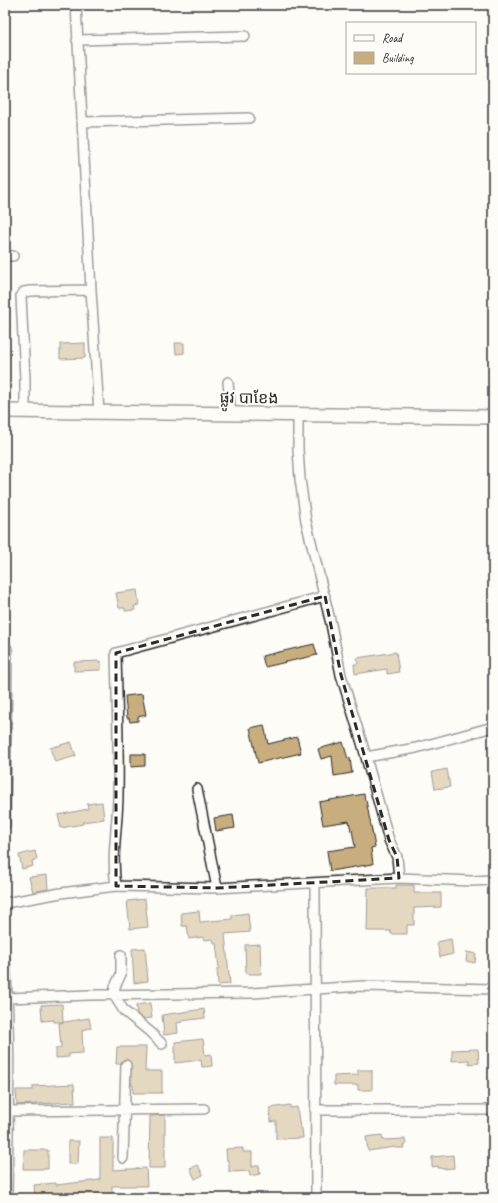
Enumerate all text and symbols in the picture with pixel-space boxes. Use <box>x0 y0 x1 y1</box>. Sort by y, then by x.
legend <box>346 22 476 74</box>
text: Road <box>382 30 404 46</box>
text: Building <box>382 50 414 66</box>
street label: ផ្លូវ បាខែង <box>219 387 279 412</box>

